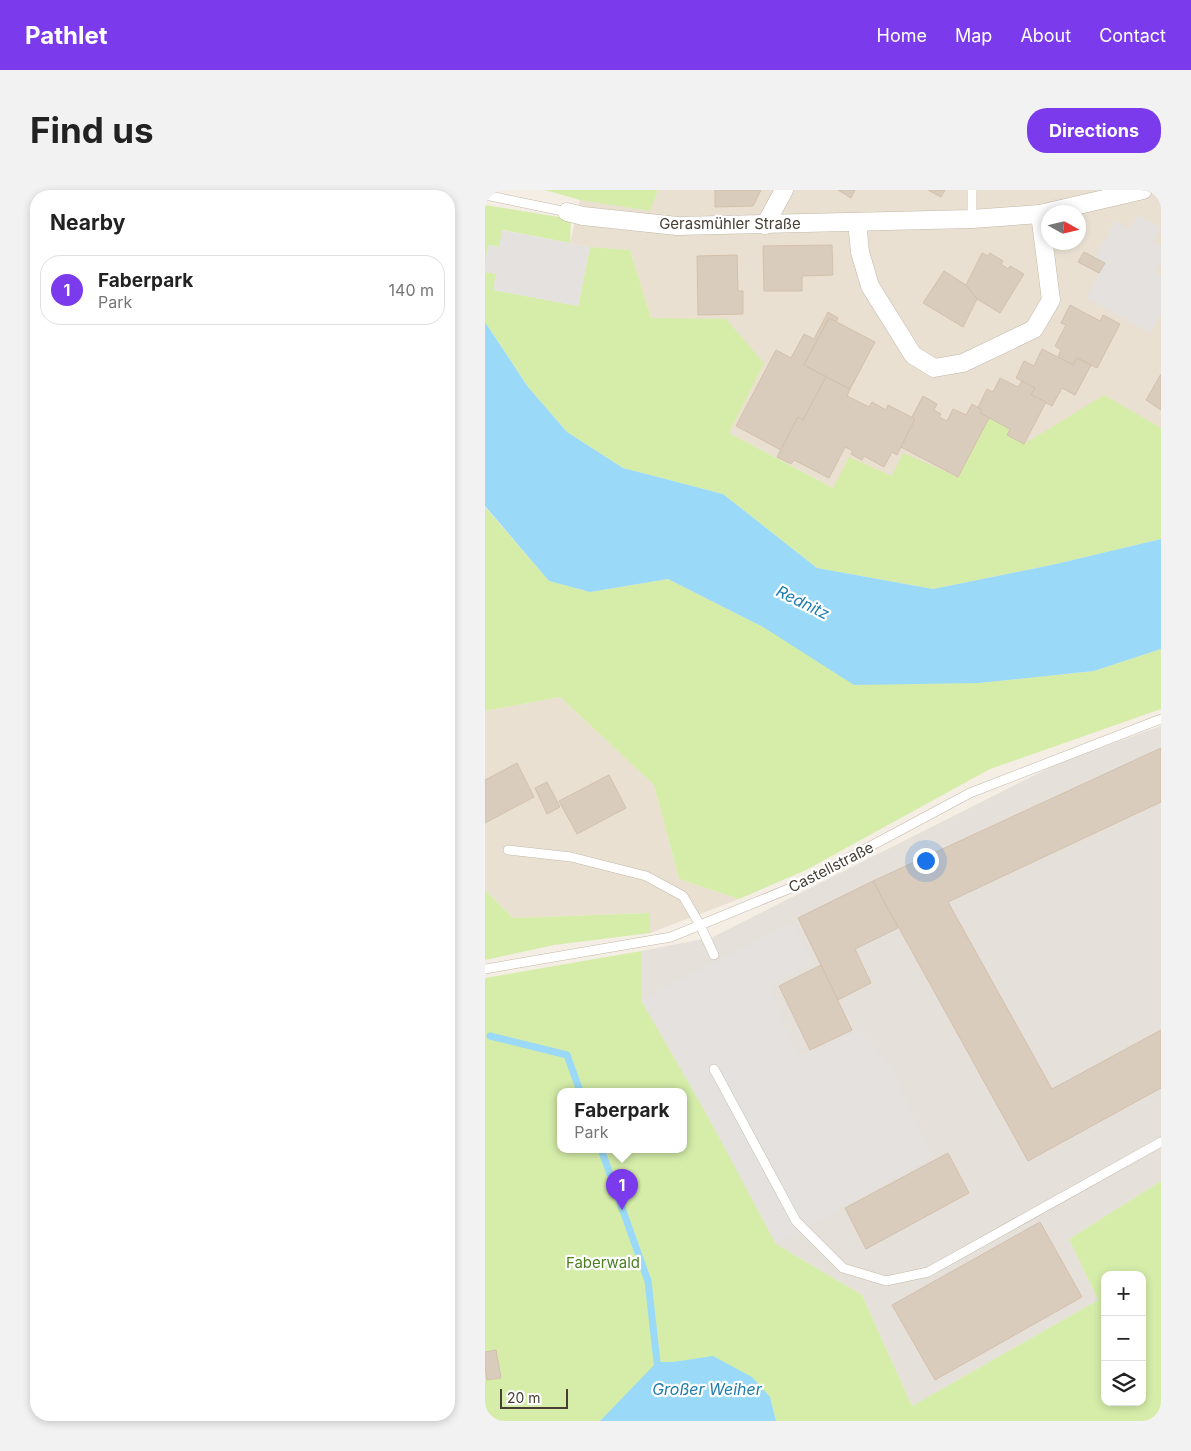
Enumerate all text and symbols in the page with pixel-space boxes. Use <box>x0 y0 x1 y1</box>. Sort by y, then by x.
text: Pathlet <box>25 21 108 50</box>
text: Home <box>877 25 927 46</box>
text: Map <box>955 25 992 46</box>
text: About <box>1020 25 1071 46</box>
text: Contact <box>1099 25 1166 46</box>
button: Directions <box>1027 108 1161 153</box>
text: Find us <box>30 109 154 151</box>
north arrow <box>1041 205 1086 250</box>
text: Nearby <box>50 210 125 235</box>
street label: Gerasmühler Straße <box>659 214 801 233</box>
text: Faberpark <box>98 269 193 292</box>
text: 1 <box>64 280 70 300</box>
text: 140 m <box>389 280 434 300</box>
text: Park <box>98 292 132 312</box>
water label: Rednitz <box>773 581 833 623</box>
street label: Castellstraße <box>785 837 877 897</box>
your location <box>913 848 939 874</box>
popup <box>557 1088 687 1153</box>
text: Faberpark <box>574 1099 670 1122</box>
text: Park <box>574 1122 609 1142</box>
pin: 1 <box>606 1169 638 1210</box>
park label: Faberwald <box>566 1253 640 1272</box>
map controls <box>1101 1271 1146 1406</box>
button: + <box>1101 1271 1146 1316</box>
button: − <box>1101 1316 1146 1361</box>
button: layers <box>1101 1361 1146 1406</box>
water label: Großer Weiher <box>652 1379 763 1399</box>
scale bar <box>500 1386 567 1409</box>
text: 20 m <box>507 1389 541 1406</box>

